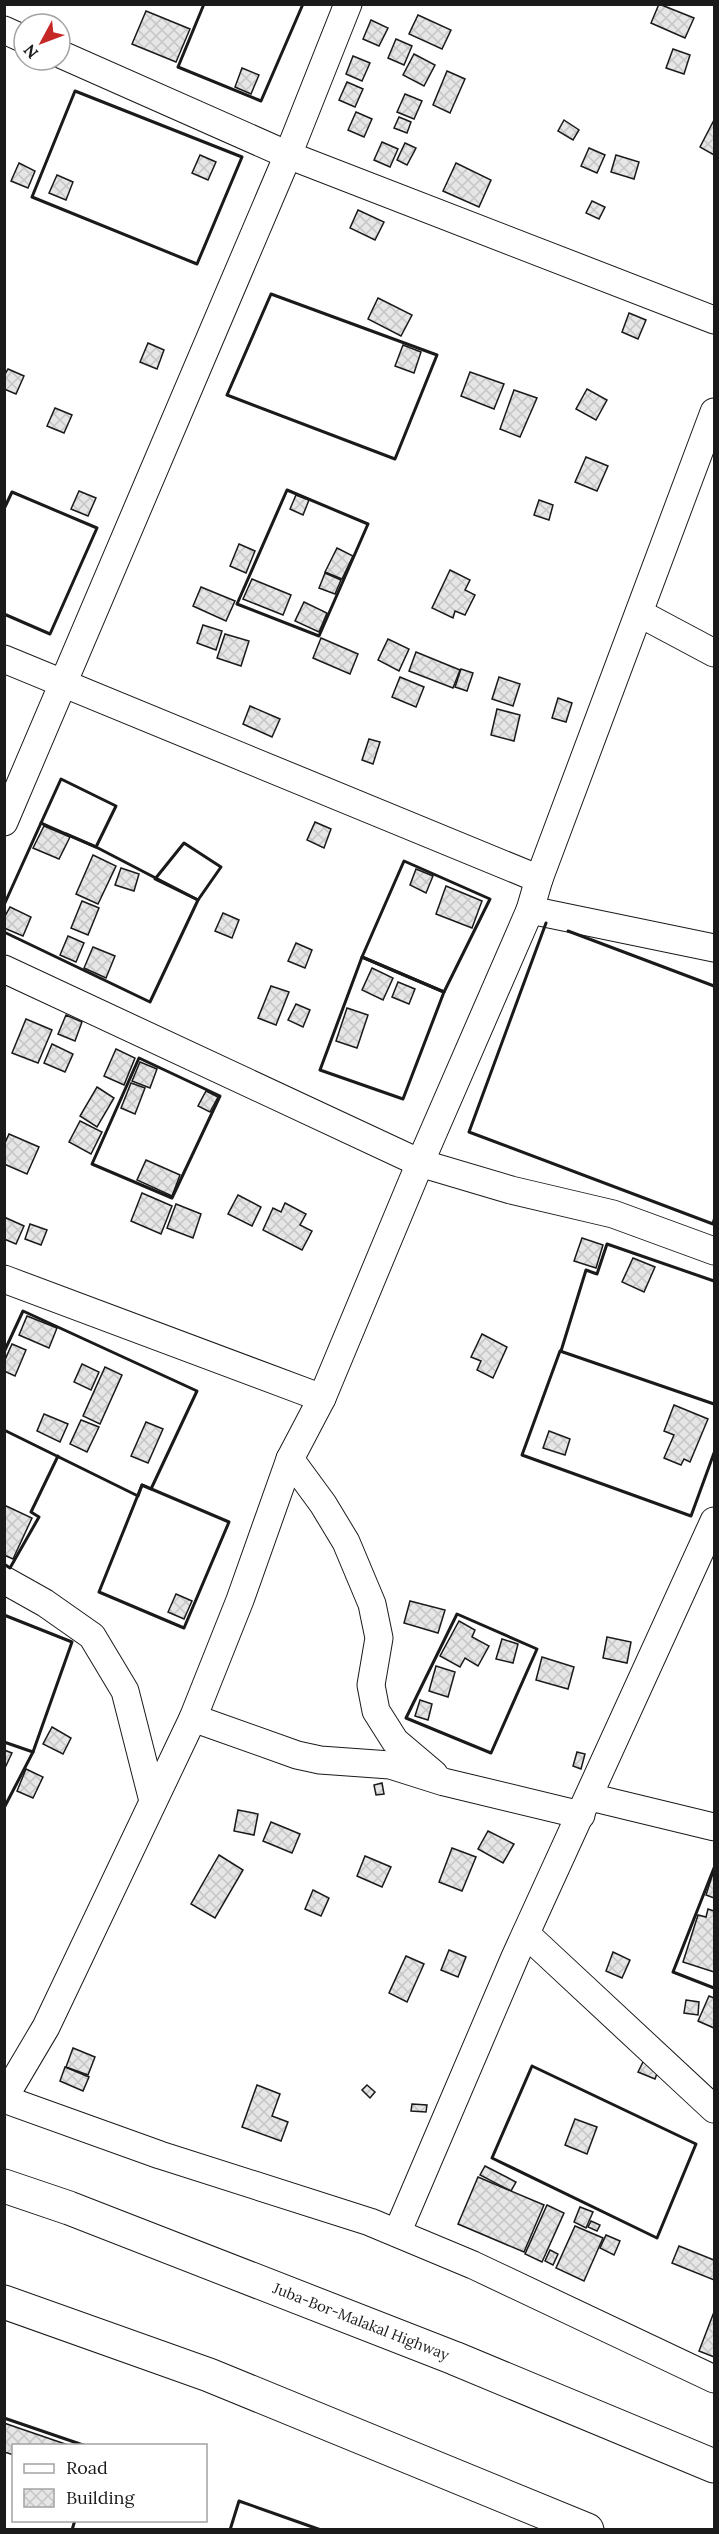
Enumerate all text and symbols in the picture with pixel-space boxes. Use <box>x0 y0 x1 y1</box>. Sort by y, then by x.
north arrow <box>12 12 72 72</box>
text: N <box>19 41 42 63</box>
street label: Juba-Bor-Malakal Highway <box>269 2278 452 2364</box>
legend <box>12 2444 207 2522</box>
text: Road <box>66 2456 108 2479</box>
text: Building <box>66 2486 136 2509</box>

